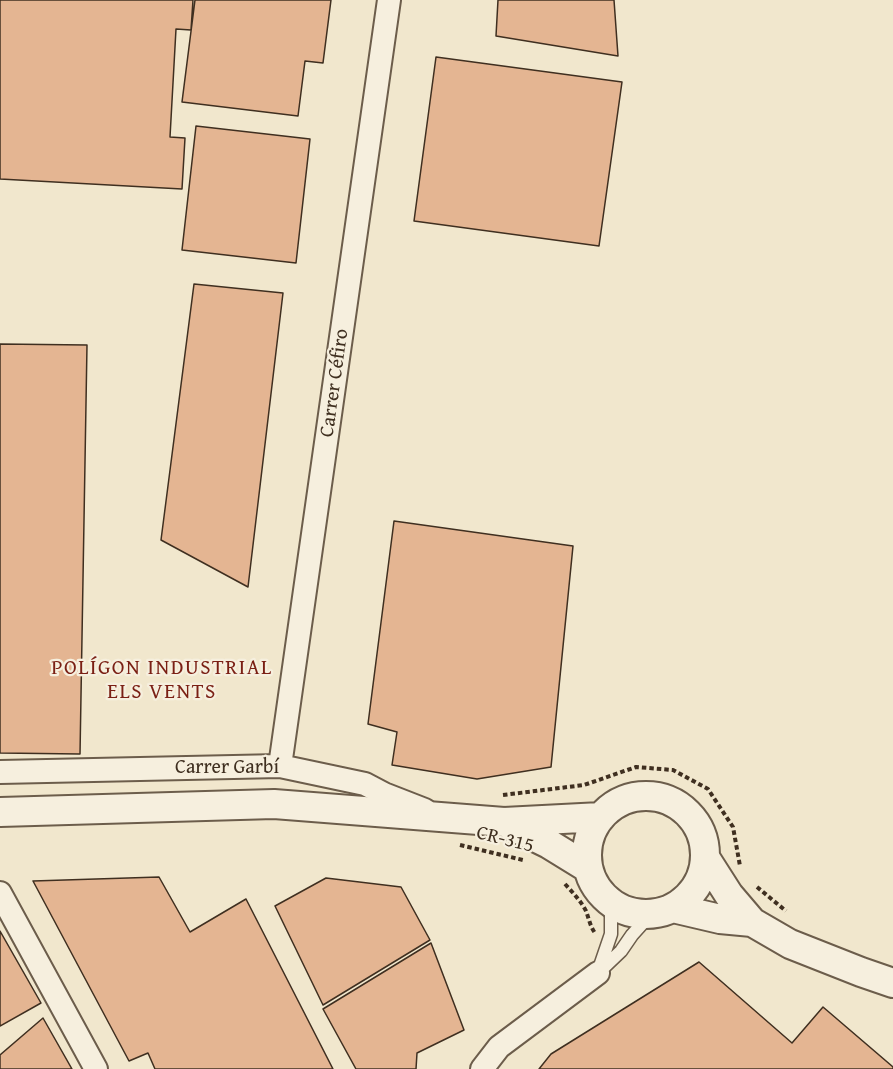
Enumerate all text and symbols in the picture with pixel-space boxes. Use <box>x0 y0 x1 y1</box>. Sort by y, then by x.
street label: Carrer Céfiro <box>316 327 354 439</box>
district label: POLÍGON INDUSTRIAL ELS VENTS <box>51 656 273 706</box>
street label: Carrer Garbí <box>175 756 279 780</box>
street label: CR-315 <box>474 821 536 859</box>

